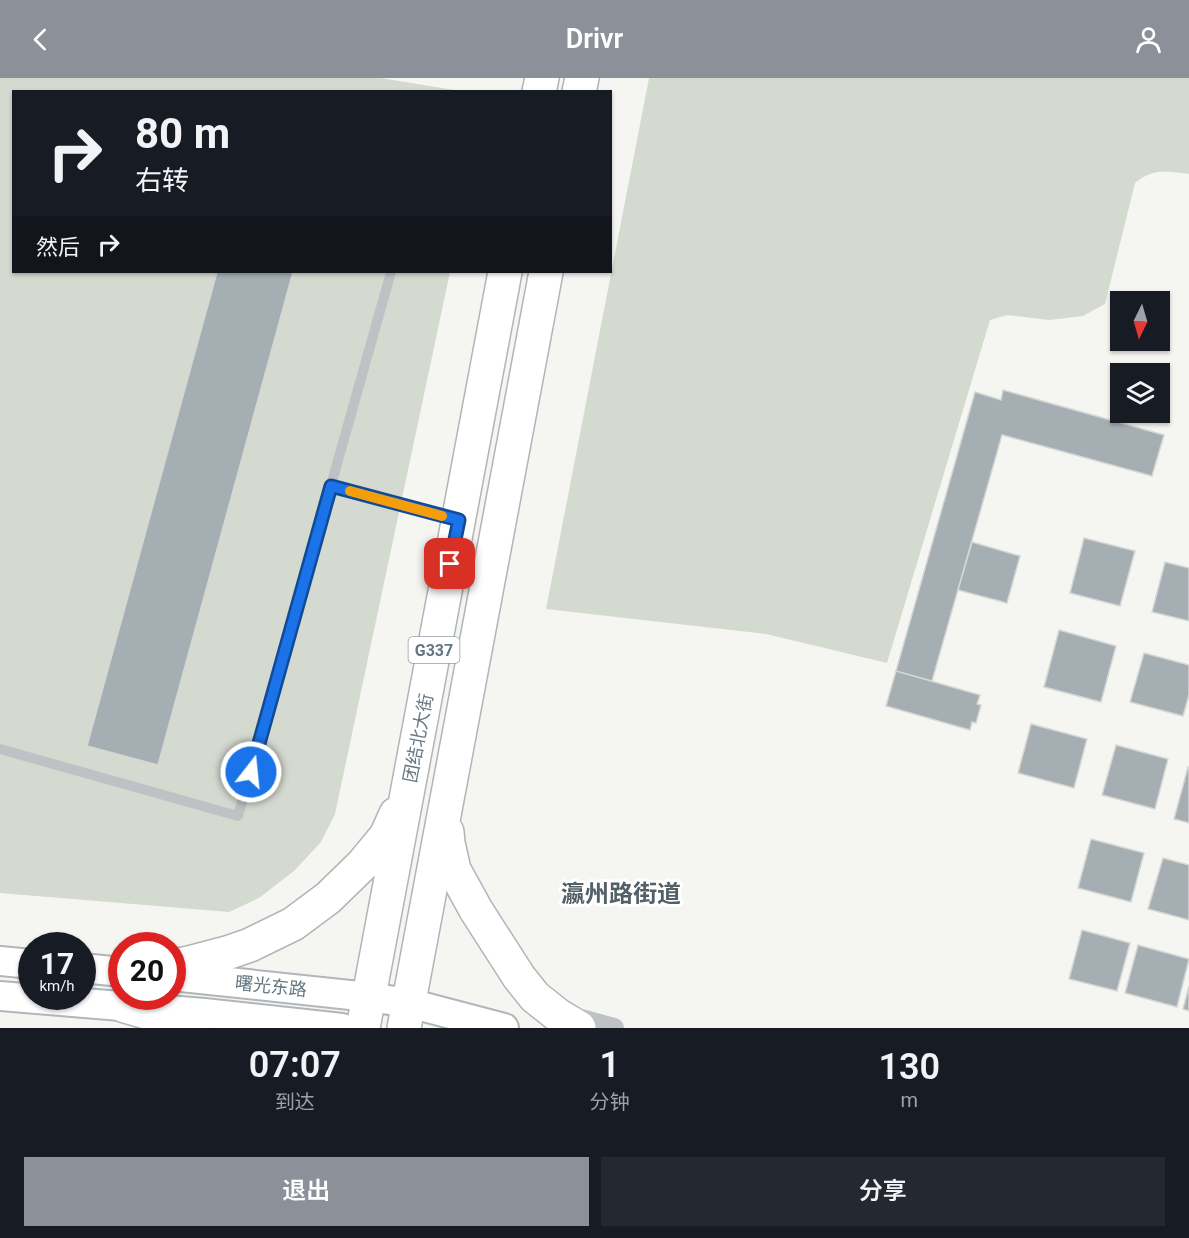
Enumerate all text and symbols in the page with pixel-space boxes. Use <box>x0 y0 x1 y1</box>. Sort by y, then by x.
icon: back <box>24 23 57 56</box>
text: Drivr <box>566 23 623 55</box>
icon: person <box>1132 23 1165 56</box>
text: 80 m <box>135 109 230 158</box>
icon: right <box>36 114 114 192</box>
text: 右转 <box>135 165 189 197</box>
icon: right <box>92 228 125 261</box>
text: 然后 <box>36 235 80 260</box>
north arrow <box>1110 291 1170 351</box>
map controls <box>1110 291 1170 423</box>
button: layers <box>1110 363 1170 423</box>
pin <box>424 538 475 589</box>
icon: arrive <box>433 547 466 580</box>
road number: G337 <box>408 637 460 663</box>
street label: 团结北大街 <box>399 692 437 784</box>
position arrow <box>219 740 283 804</box>
district label: 瀛州路街道 <box>561 880 681 908</box>
speed limit sign: 20 <box>108 932 186 1010</box>
text: 17 <box>40 946 74 981</box>
street label: 曙光东路 <box>234 972 308 1000</box>
text: km/h <box>39 977 75 995</box>
text: 07:07 <box>249 1044 341 1086</box>
text: 1 <box>599 1044 620 1086</box>
text: 130 <box>878 1046 940 1088</box>
text: m <box>901 1088 918 1112</box>
text: 到达 <box>275 1090 315 1114</box>
text: 分钟 <box>590 1090 630 1114</box>
button: 退出 <box>24 1157 589 1226</box>
button: 分享 <box>601 1157 1165 1226</box>

